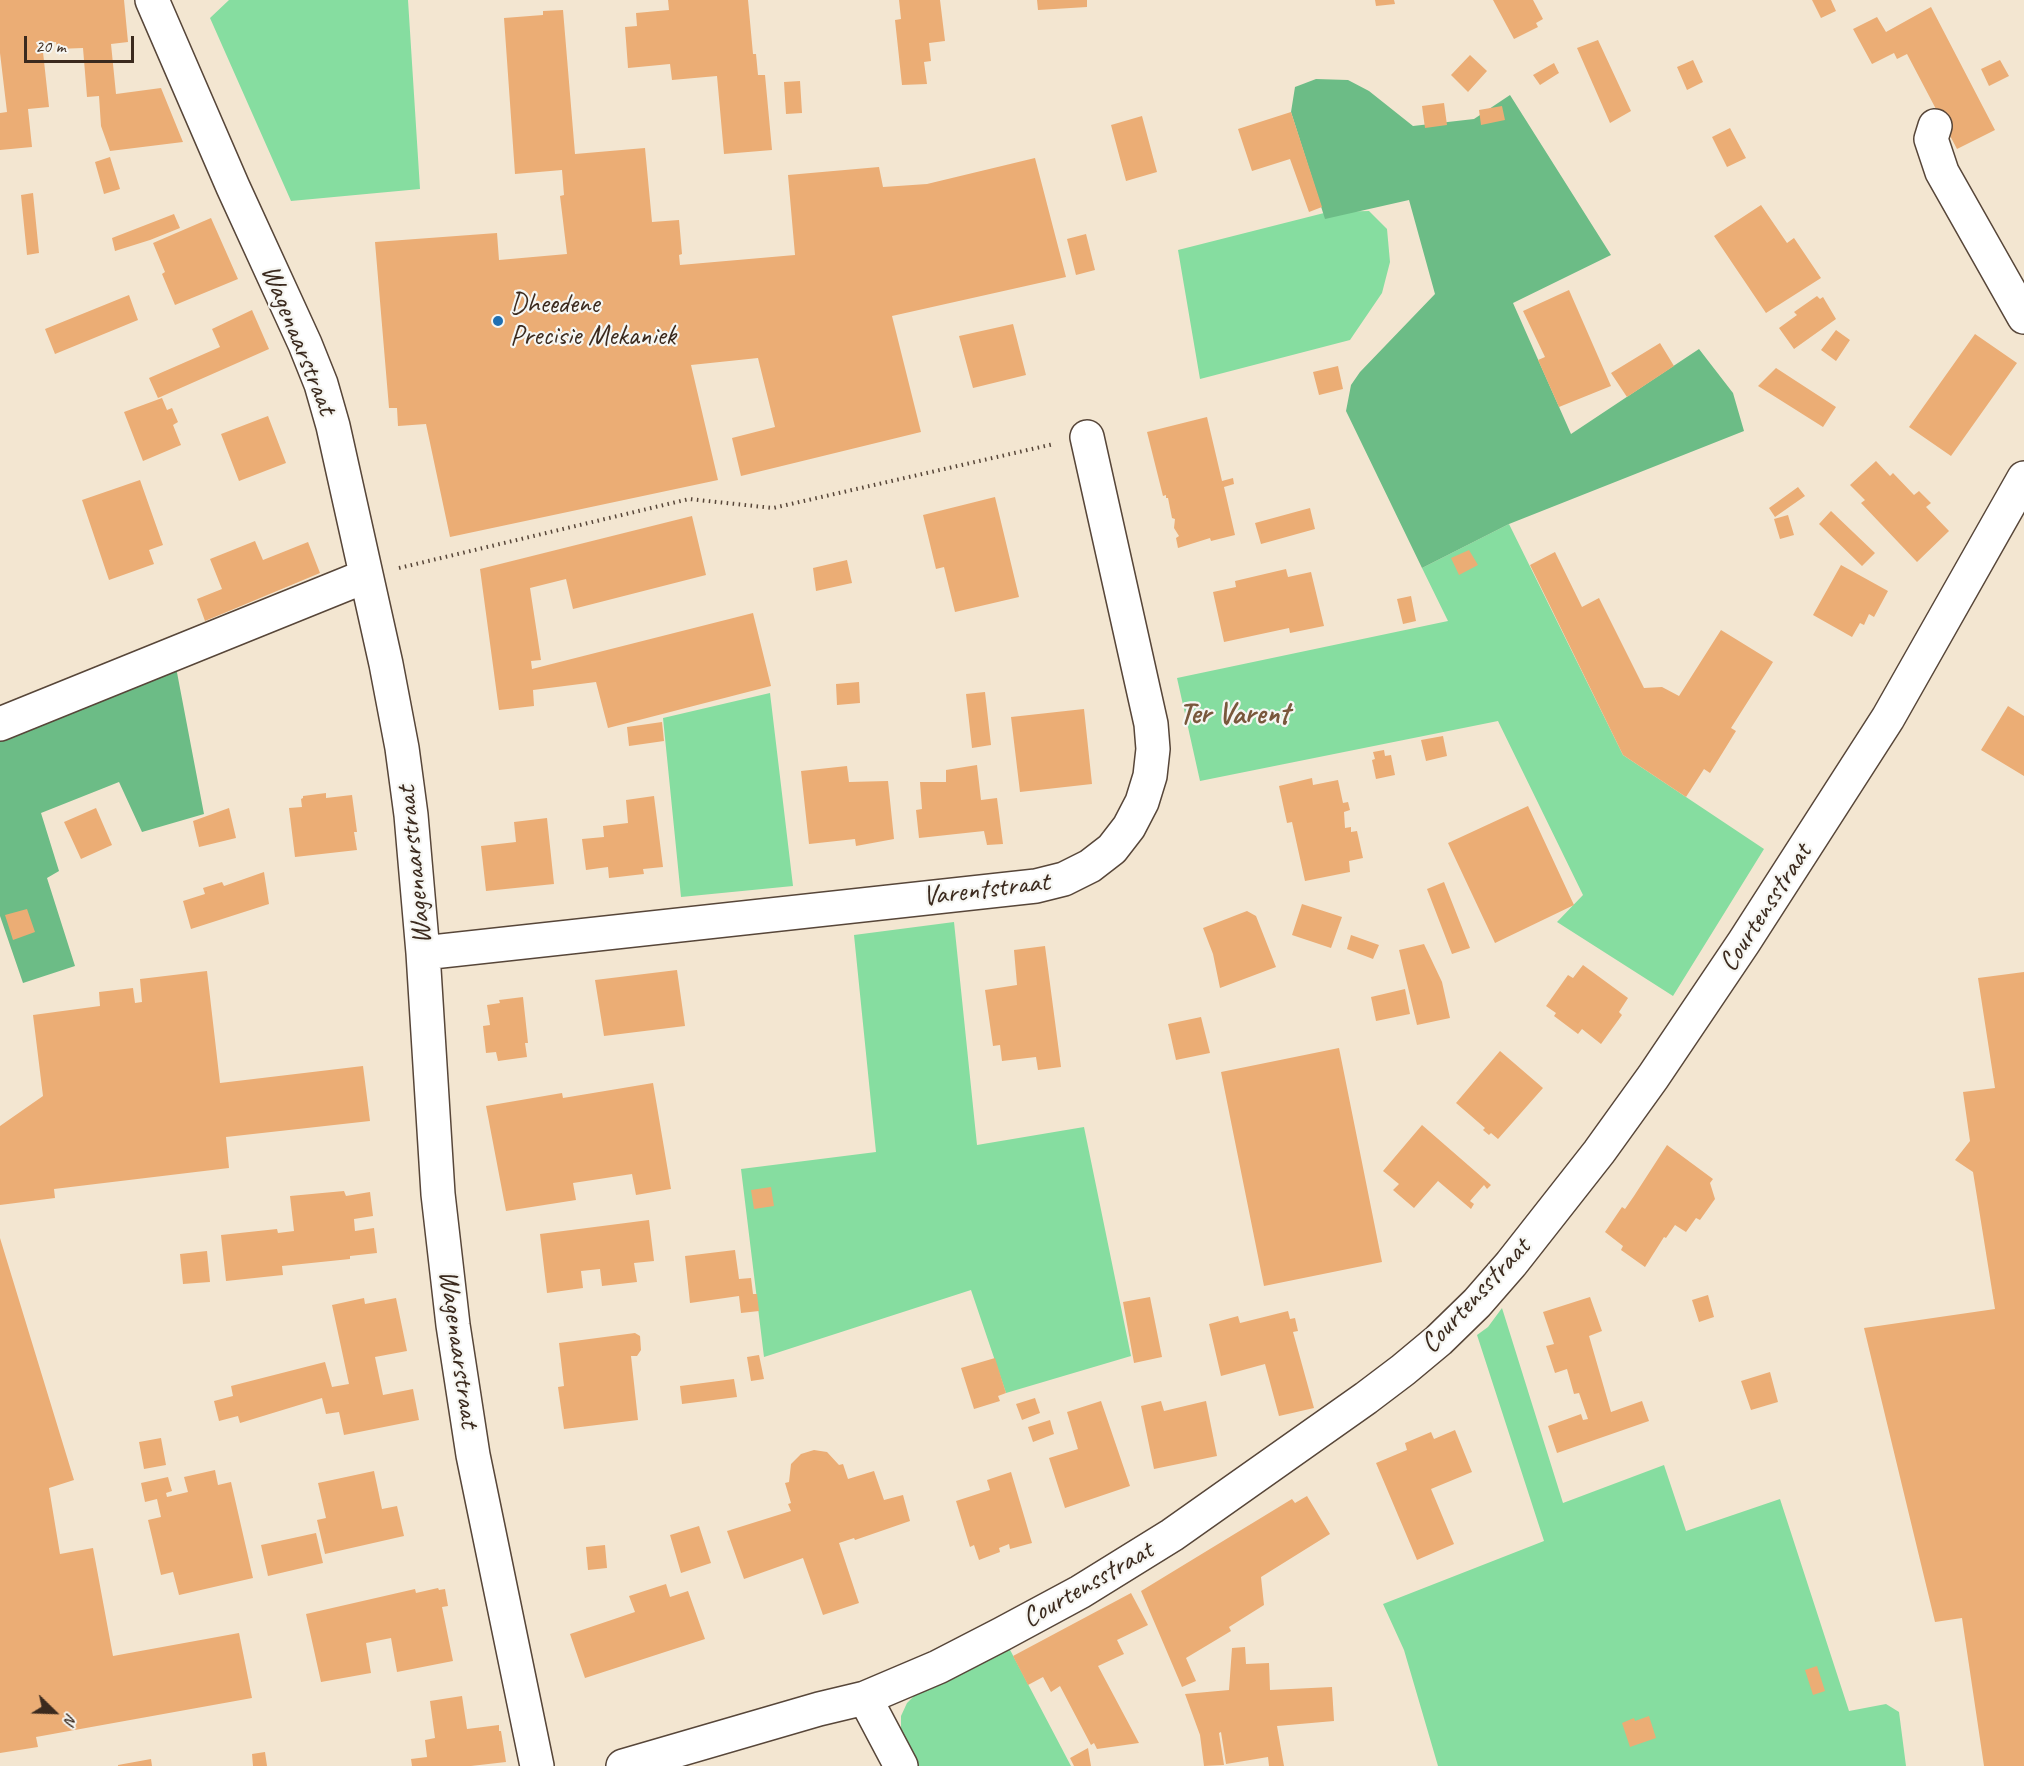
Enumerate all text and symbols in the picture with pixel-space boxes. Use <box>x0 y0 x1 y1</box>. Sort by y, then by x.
scale bar <box>27 24 136 62</box>
text: 20 m <box>35 35 66 57</box>
street label: Wagenaarstraat <box>253 260 343 420</box>
place label: Dheedene Precisie Mekaniek <box>510 288 676 354</box>
marker: Dheedene Precisie Mekaniek <box>491 314 505 328</box>
district label: Ter Varent <box>1179 697 1289 733</box>
street label: Wagenaarstraat <box>390 784 440 946</box>
street label: Courtensstraat <box>1712 838 1820 978</box>
street label: Varentstraat <box>921 866 1051 914</box>
street label: Courtensstraat <box>1414 1231 1538 1361</box>
street label: Wagenaarstraat <box>430 1268 486 1430</box>
street label: Courtensstraat <box>1017 1534 1159 1636</box>
north arrow <box>24 1682 84 1742</box>
text: N <box>59 1711 82 1727</box>

